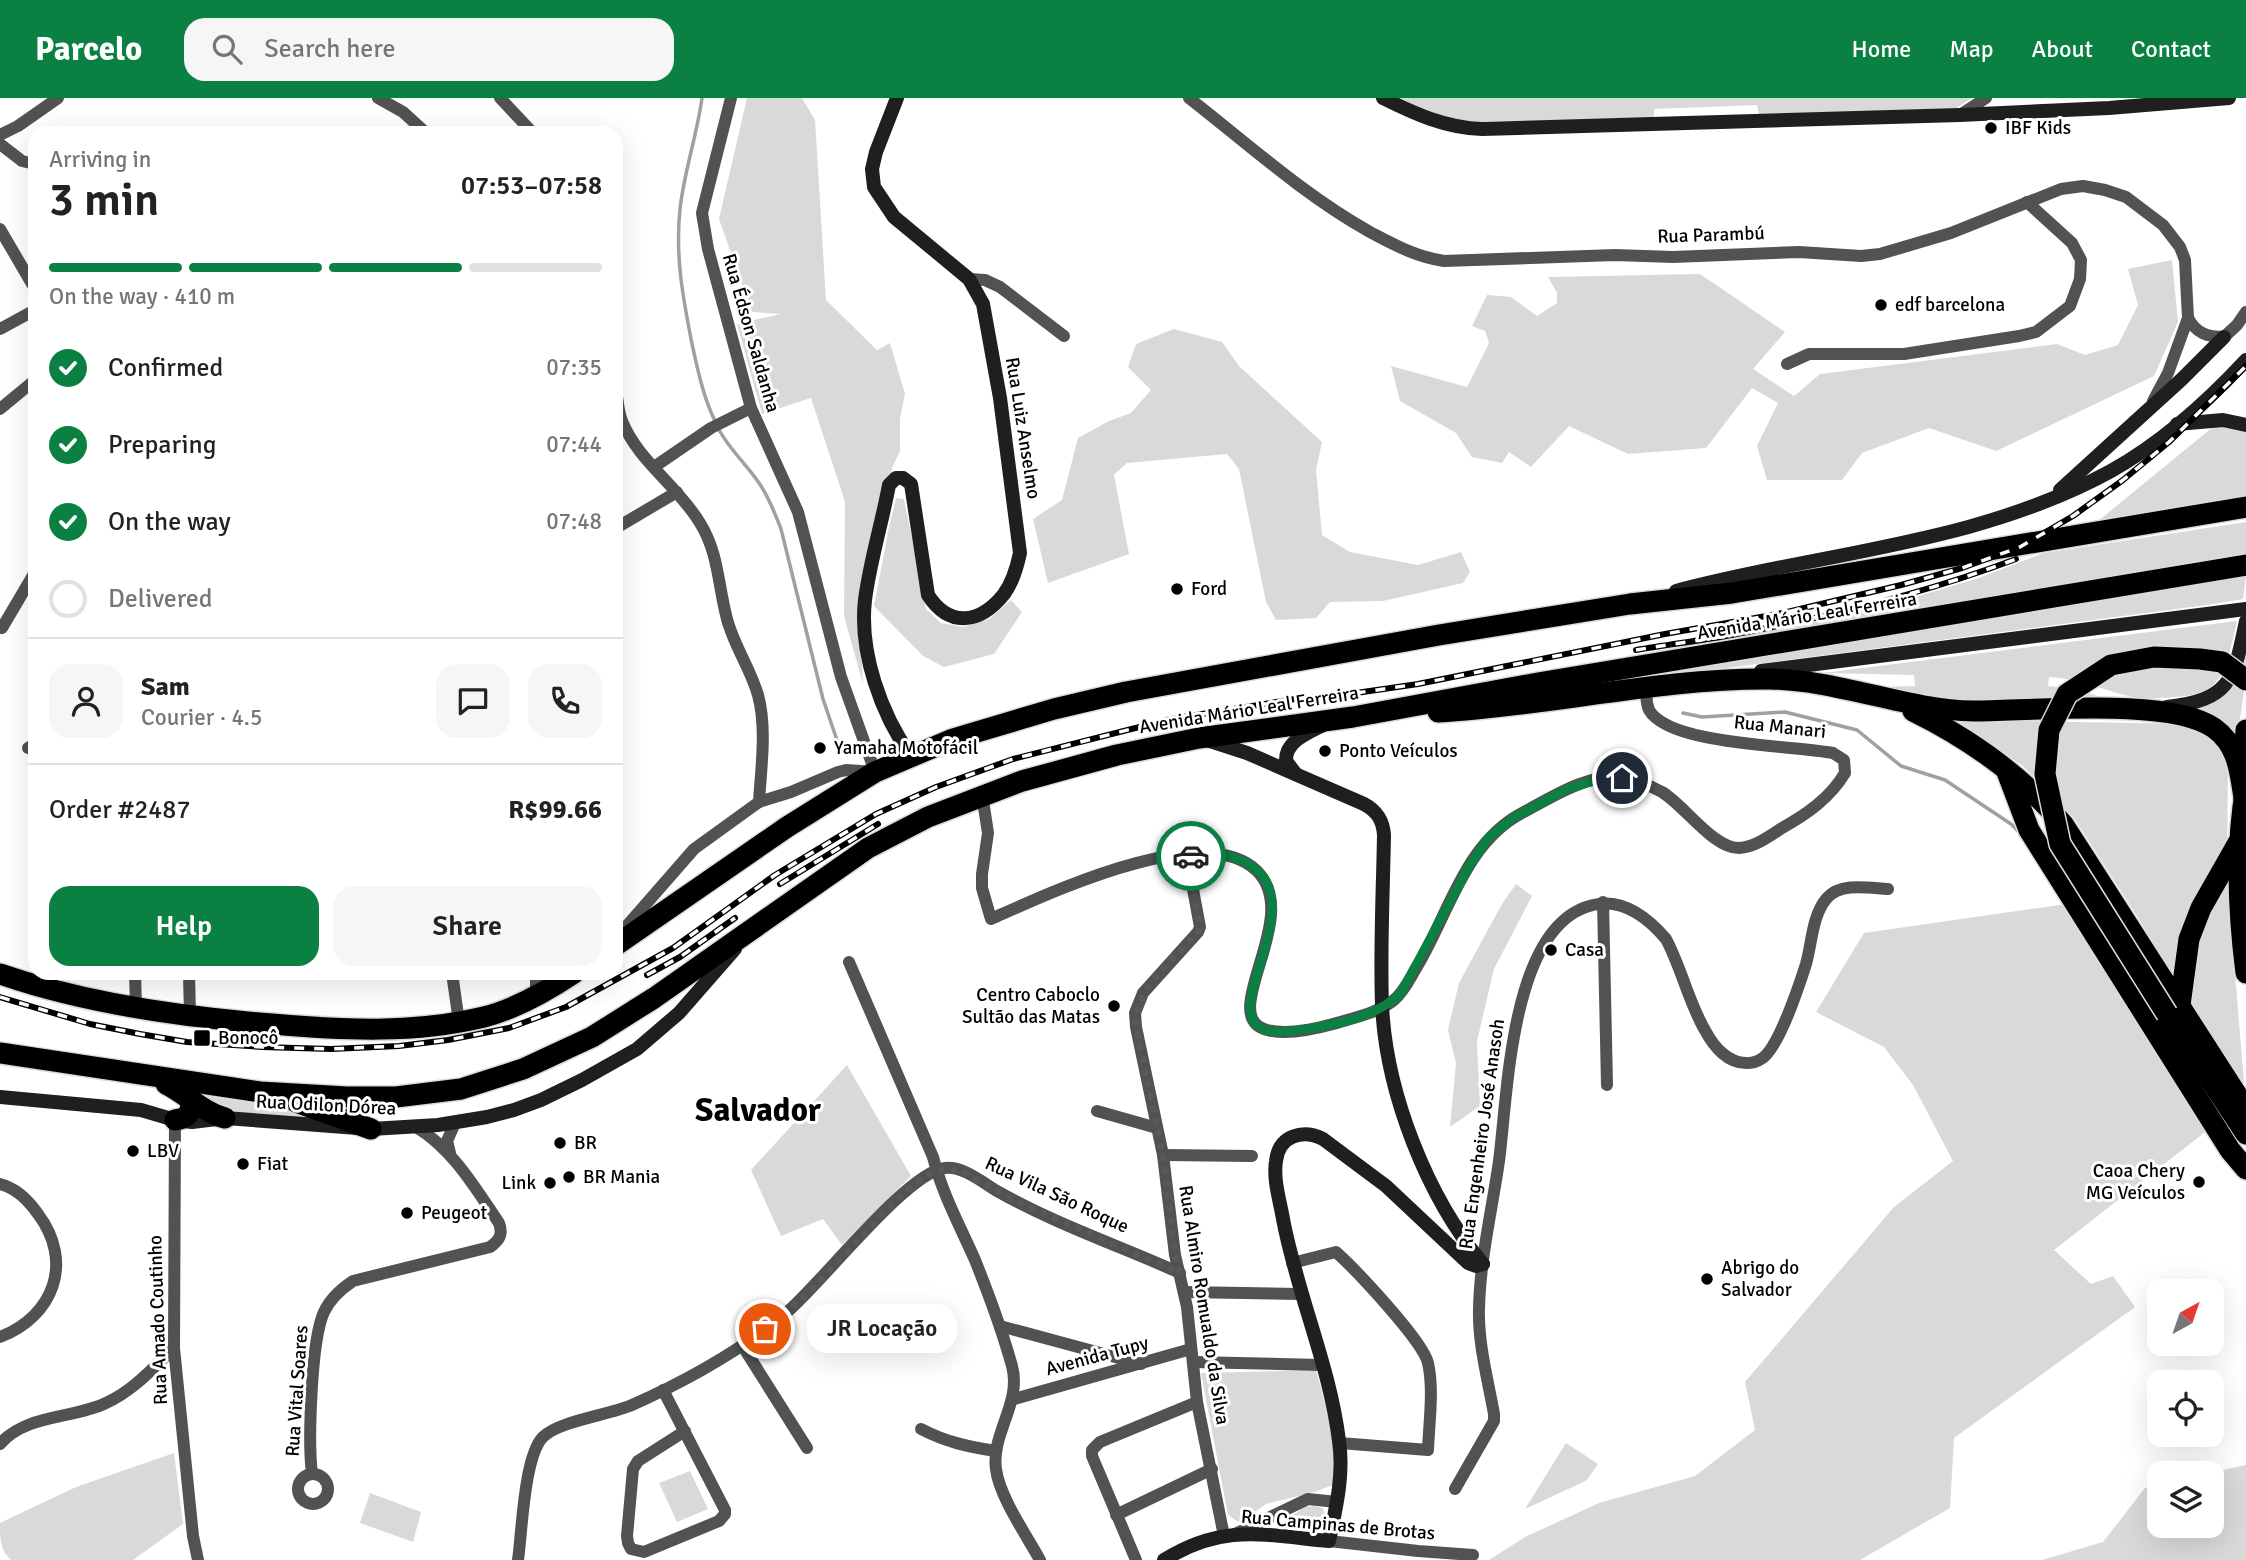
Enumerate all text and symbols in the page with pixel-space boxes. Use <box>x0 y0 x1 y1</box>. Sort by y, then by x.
search box <box>184 18 674 81</box>
text: Parcelo <box>35 29 142 70</box>
icon: search <box>208 30 246 68</box>
text: Search here <box>264 33 395 65</box>
text: Home <box>1851 34 1911 64</box>
text: Map <box>1949 34 1994 64</box>
text: About <box>2032 34 2093 64</box>
text: Contact <box>2131 34 2211 64</box>
place label: IBF Kids <box>2005 116 2071 140</box>
marker: IBF Kids <box>1983 120 1999 136</box>
text: Arriving in <box>49 145 151 174</box>
text: 07:53–07:58 <box>461 170 602 202</box>
text: 3 min <box>49 172 159 228</box>
street label: Rua Parambú <box>1657 221 1765 249</box>
street label: Rua Édson Saldanha <box>717 251 785 415</box>
text: On the way · 410 m <box>49 282 235 311</box>
place label: edf barcelona <box>1895 293 2005 317</box>
marker: edf barcelona <box>1873 297 1889 313</box>
icon: check <box>49 349 87 387</box>
text: Confirmed <box>108 352 223 384</box>
text: 07:35 <box>546 353 602 382</box>
street label: Rua Luiz Anselmo <box>1000 355 1046 501</box>
icon: check <box>49 426 87 464</box>
text: Preparing <box>108 429 216 461</box>
text: 07:44 <box>546 430 602 459</box>
icon: check <box>49 503 87 541</box>
text: On the way <box>108 506 231 538</box>
text: 07:48 <box>546 507 602 536</box>
place label: Ford <box>1191 577 1227 601</box>
marker: Ford <box>1169 581 1185 597</box>
text: Delivered <box>108 583 213 615</box>
street label: Avenida Mário Leal Ferreira <box>1695 587 1919 645</box>
button: person <box>49 664 123 738</box>
button: chat <box>436 664 510 738</box>
button: phone <box>528 664 602 738</box>
text: Sam <box>141 671 190 703</box>
street label: Avenida Mário Leal Ferreira <box>1137 681 1361 739</box>
text: Courier · 4.5 <box>141 703 262 732</box>
street label: Rua Manari <box>1733 710 1827 744</box>
place label: Yamaha Motofácil <box>834 736 978 760</box>
place label: Ponto Veículos <box>1339 739 1458 763</box>
marker: Yamaha Motofácil <box>812 740 828 756</box>
marker: Ponto Veículos <box>1317 743 1333 759</box>
pin <box>1592 748 1652 808</box>
icon: home <box>1603 759 1641 797</box>
text: Order #2487 <box>49 794 190 826</box>
text: R$99.66 <box>508 794 602 826</box>
courier <box>1156 821 1226 891</box>
icon: car <box>1172 837 1210 875</box>
button: Help <box>49 886 319 966</box>
button: Share <box>333 886 602 966</box>
place label: Casa <box>1565 938 1604 962</box>
marker: Casa <box>1543 942 1559 958</box>
place label: Centro Caboclo Sultão das Matas <box>962 983 1100 1029</box>
marker: Centro Caboclo Sultão das Matas <box>1106 998 1122 1014</box>
street label: Rua Engenheiro José Anasoh <box>1454 1017 1510 1251</box>
place label: Bonocô <box>218 1026 278 1050</box>
marker: Bonocô <box>192 1028 212 1048</box>
street label: Rua Odilon Dórea <box>255 1089 397 1121</box>
district label: Salvador <box>695 1090 822 1131</box>
place label: BR <box>574 1131 597 1155</box>
marker: BR <box>552 1135 568 1151</box>
place label: LBV <box>147 1139 179 1163</box>
marker: LBV <box>125 1143 141 1159</box>
street label: Rua Vila São Roque <box>981 1151 1133 1239</box>
place label: Fiat <box>257 1152 288 1176</box>
marker: Fiat <box>235 1156 251 1172</box>
place label: Caoa Chery MG Veículos <box>2086 1159 2185 1205</box>
place label: BR Mania <box>583 1165 660 1189</box>
marker: BR Mania <box>561 1169 577 1185</box>
place label: Link <box>501 1171 536 1195</box>
marker: Caoa Chery MG Veículos <box>2191 1174 2207 1190</box>
marker: Link <box>542 1175 558 1191</box>
street label: Rua Almiro Romualdo da Silva <box>1173 1184 1235 1426</box>
place label: Peugeot <box>421 1201 487 1225</box>
marker: Peugeot <box>399 1205 415 1221</box>
street label: Rua Amado Coutinho <box>143 1235 173 1405</box>
place label: Abrigo do Salvador <box>1721 1256 1799 1302</box>
marker: Abrigo do Salvador <box>1699 1271 1715 1287</box>
north arrow <box>2147 1279 2224 1356</box>
map controls <box>2147 1279 2224 1538</box>
pin <box>735 1299 795 1359</box>
callout: JR Locação <box>807 1304 958 1354</box>
icon: bag <box>746 1310 784 1348</box>
text: JR Locação <box>827 1314 937 1343</box>
street label: Rua Vital Soares <box>280 1324 314 1458</box>
street label: Avenida Tupy <box>1043 1331 1151 1381</box>
button: locate <box>2147 1370 2224 1447</box>
button: layers <box>2147 1461 2224 1538</box>
street label: Rua Campinas de Brotas <box>1240 1505 1436 1545</box>

